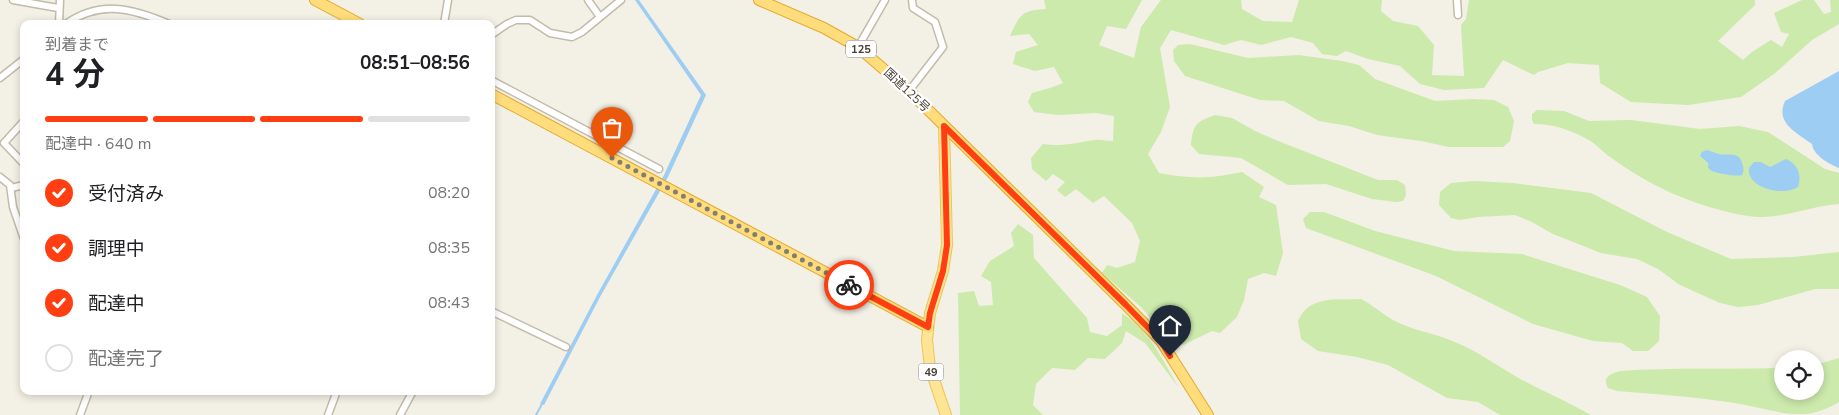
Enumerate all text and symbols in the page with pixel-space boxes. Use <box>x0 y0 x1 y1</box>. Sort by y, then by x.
text: 到着まで <box>45 34 109 56</box>
road number: 125 <box>846 41 876 58</box>
text: 08:51–08:56 <box>360 50 470 76</box>
text: 4 分 <box>45 53 105 96</box>
street label: 国道125号 <box>880 65 934 115</box>
pin <box>591 107 633 158</box>
icon: bag <box>598 114 626 142</box>
text: 配達中 · 640 m <box>45 133 151 155</box>
icon: check <box>45 179 73 207</box>
text: 受付済み <box>88 181 164 207</box>
text: 08:20 <box>428 182 470 204</box>
icon: check <box>45 234 73 262</box>
text: 調理中 <box>88 236 145 262</box>
text: 08:35 <box>428 237 470 259</box>
courier <box>824 260 874 310</box>
icon: bike <box>835 271 863 299</box>
icon: check <box>45 289 73 317</box>
text: 配達中 <box>88 291 145 317</box>
text: 08:43 <box>428 292 470 314</box>
pin <box>1149 305 1191 356</box>
icon: home <box>1156 312 1184 340</box>
text: 配達完了 <box>88 346 164 372</box>
map controls <box>1774 350 1824 400</box>
button: locate <box>1774 350 1824 400</box>
road number: 49 <box>918 364 944 381</box>

